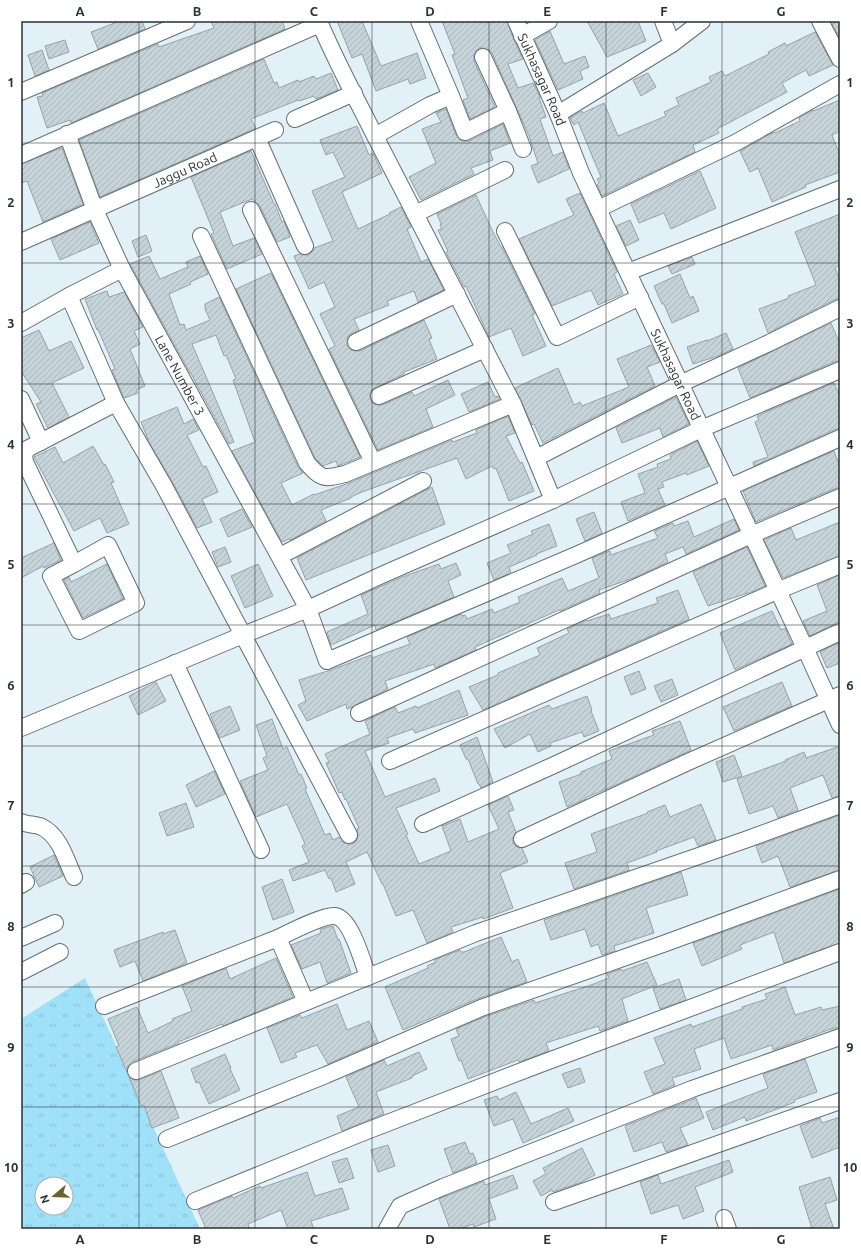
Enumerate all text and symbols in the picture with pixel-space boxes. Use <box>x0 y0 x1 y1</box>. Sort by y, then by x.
text: A <box>75 4 85 18</box>
text: B <box>193 4 202 18</box>
text: C <box>310 4 319 18</box>
text: D <box>425 4 435 18</box>
text: E <box>543 4 551 18</box>
text: F <box>660 4 668 18</box>
text: G <box>777 4 786 18</box>
street label: Sukhasagar Road <box>516 31 569 127</box>
text: 1 <box>7 75 15 89</box>
text: 1 <box>846 75 854 89</box>
street label: Jaggu Road <box>151 150 219 190</box>
text: 2 <box>7 195 15 209</box>
text: 2 <box>846 195 854 209</box>
text: 3 <box>7 316 15 330</box>
text: 3 <box>846 316 854 330</box>
street label: Sukhasagar Road <box>648 326 703 422</box>
street label: Lane Number 3 <box>153 333 208 418</box>
text: 4 <box>7 437 15 451</box>
text: 4 <box>846 437 854 451</box>
text: 5 <box>7 557 15 571</box>
text: 5 <box>846 557 854 571</box>
text: 6 <box>7 678 15 692</box>
text: 6 <box>846 678 854 692</box>
text: 7 <box>7 798 15 812</box>
text: 7 <box>846 798 854 812</box>
text: 8 <box>7 919 15 933</box>
text: 8 <box>846 919 854 933</box>
text: 9 <box>7 1040 15 1054</box>
text: 9 <box>846 1040 854 1054</box>
text: 10 <box>4 1160 18 1174</box>
text: 10 <box>843 1160 857 1174</box>
north arrow <box>34 1176 74 1216</box>
text: N <box>38 1193 52 1205</box>
text: A <box>75 1232 85 1246</box>
text: B <box>193 1232 202 1246</box>
text: C <box>310 1232 319 1246</box>
text: D <box>425 1232 435 1246</box>
text: E <box>543 1232 551 1246</box>
text: F <box>660 1232 668 1246</box>
text: G <box>777 1232 786 1246</box>

